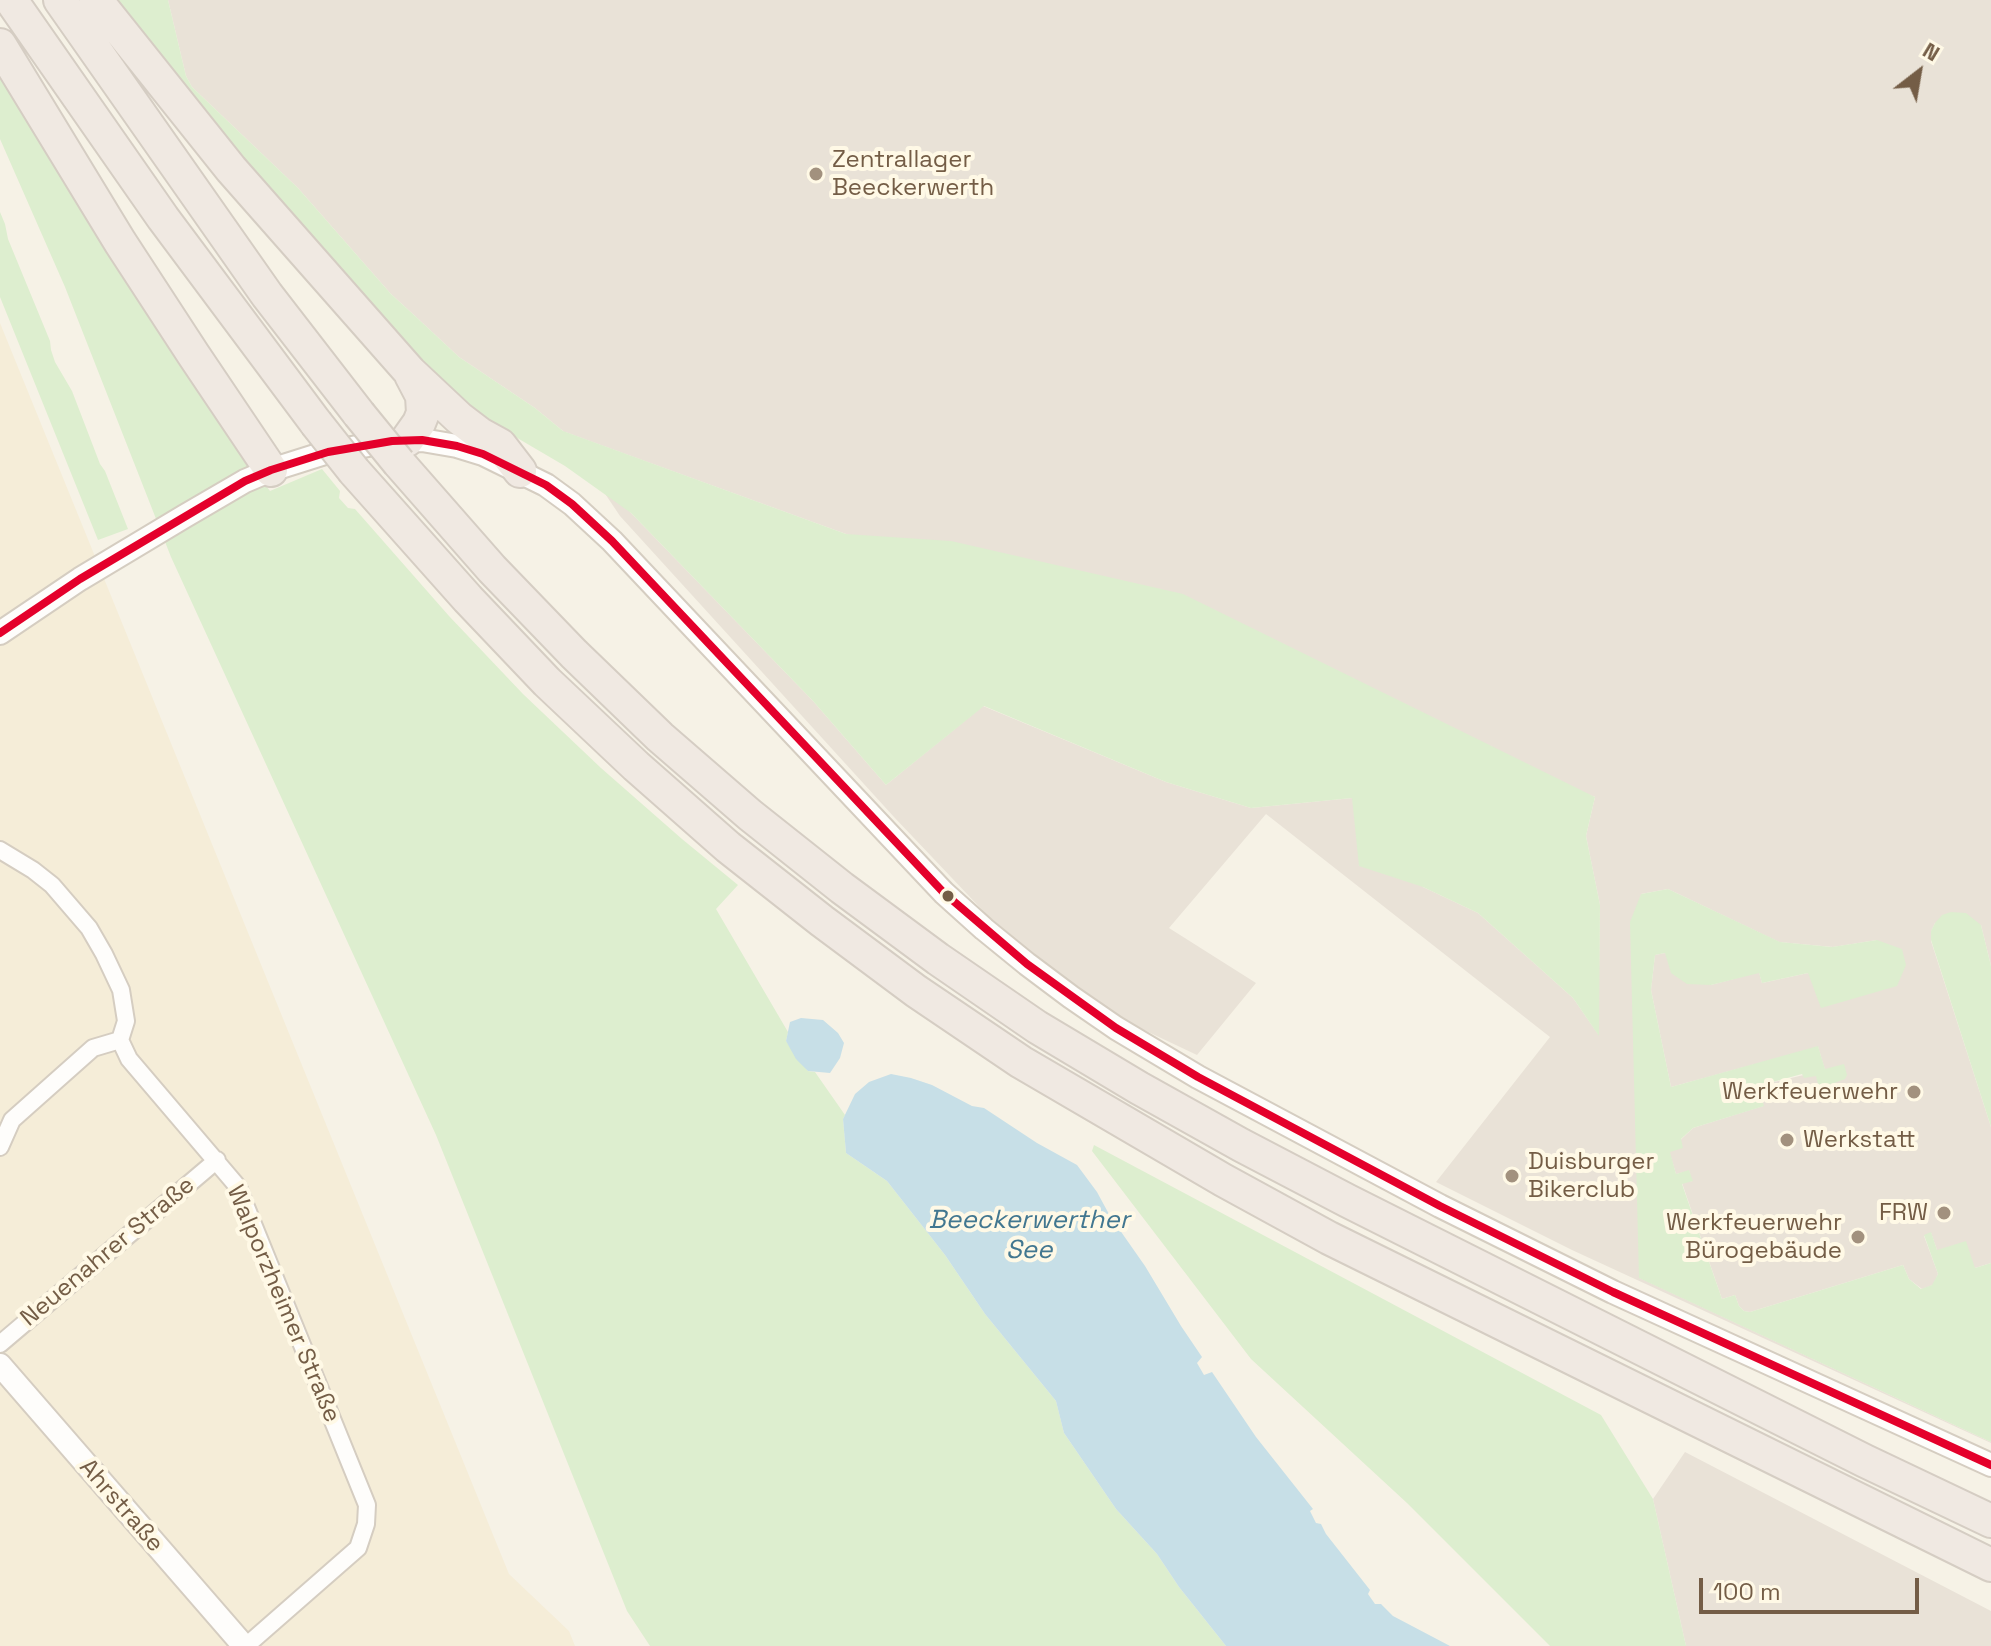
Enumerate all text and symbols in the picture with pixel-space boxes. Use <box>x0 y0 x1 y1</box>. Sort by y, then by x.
north arrow <box>1879 32 1959 112</box>
text: N <box>1918 36 1945 67</box>
place label: Zentrallager Beeckerwerth <box>832 146 994 202</box>
marker: Zentrallager Beeckerwerth <box>807 165 825 183</box>
unlabelled marker <box>940 888 956 904</box>
place label: Werkfeuerwehr <box>1722 1078 1898 1106</box>
marker: Werkfeuerwehr <box>1905 1083 1923 1101</box>
place label: Werkstatt <box>1803 1126 1915 1154</box>
marker: Werkstatt <box>1778 1131 1796 1149</box>
place label: Duisburger Bikerclub <box>1528 1148 1655 1204</box>
marker: Duisburger Bikerclub <box>1503 1167 1521 1185</box>
street label: Neuenahrer Straße <box>15 1171 201 1333</box>
street label: Walporzheimer Straße <box>220 1181 346 1427</box>
place label: FRW <box>1879 1199 1928 1227</box>
marker: FRW <box>1935 1204 1953 1222</box>
water label: Beeckerwerther See <box>929 1205 1129 1266</box>
place label: Werkfeuerwehr Bürogebäude <box>1666 1209 1842 1265</box>
marker: Werkfeuerwehr Bürogebäude <box>1849 1228 1867 1246</box>
street label: Ahrstraße <box>73 1454 169 1558</box>
scale bar <box>1703 1562 1923 1612</box>
text: 100 m <box>1713 1576 1781 1607</box>

